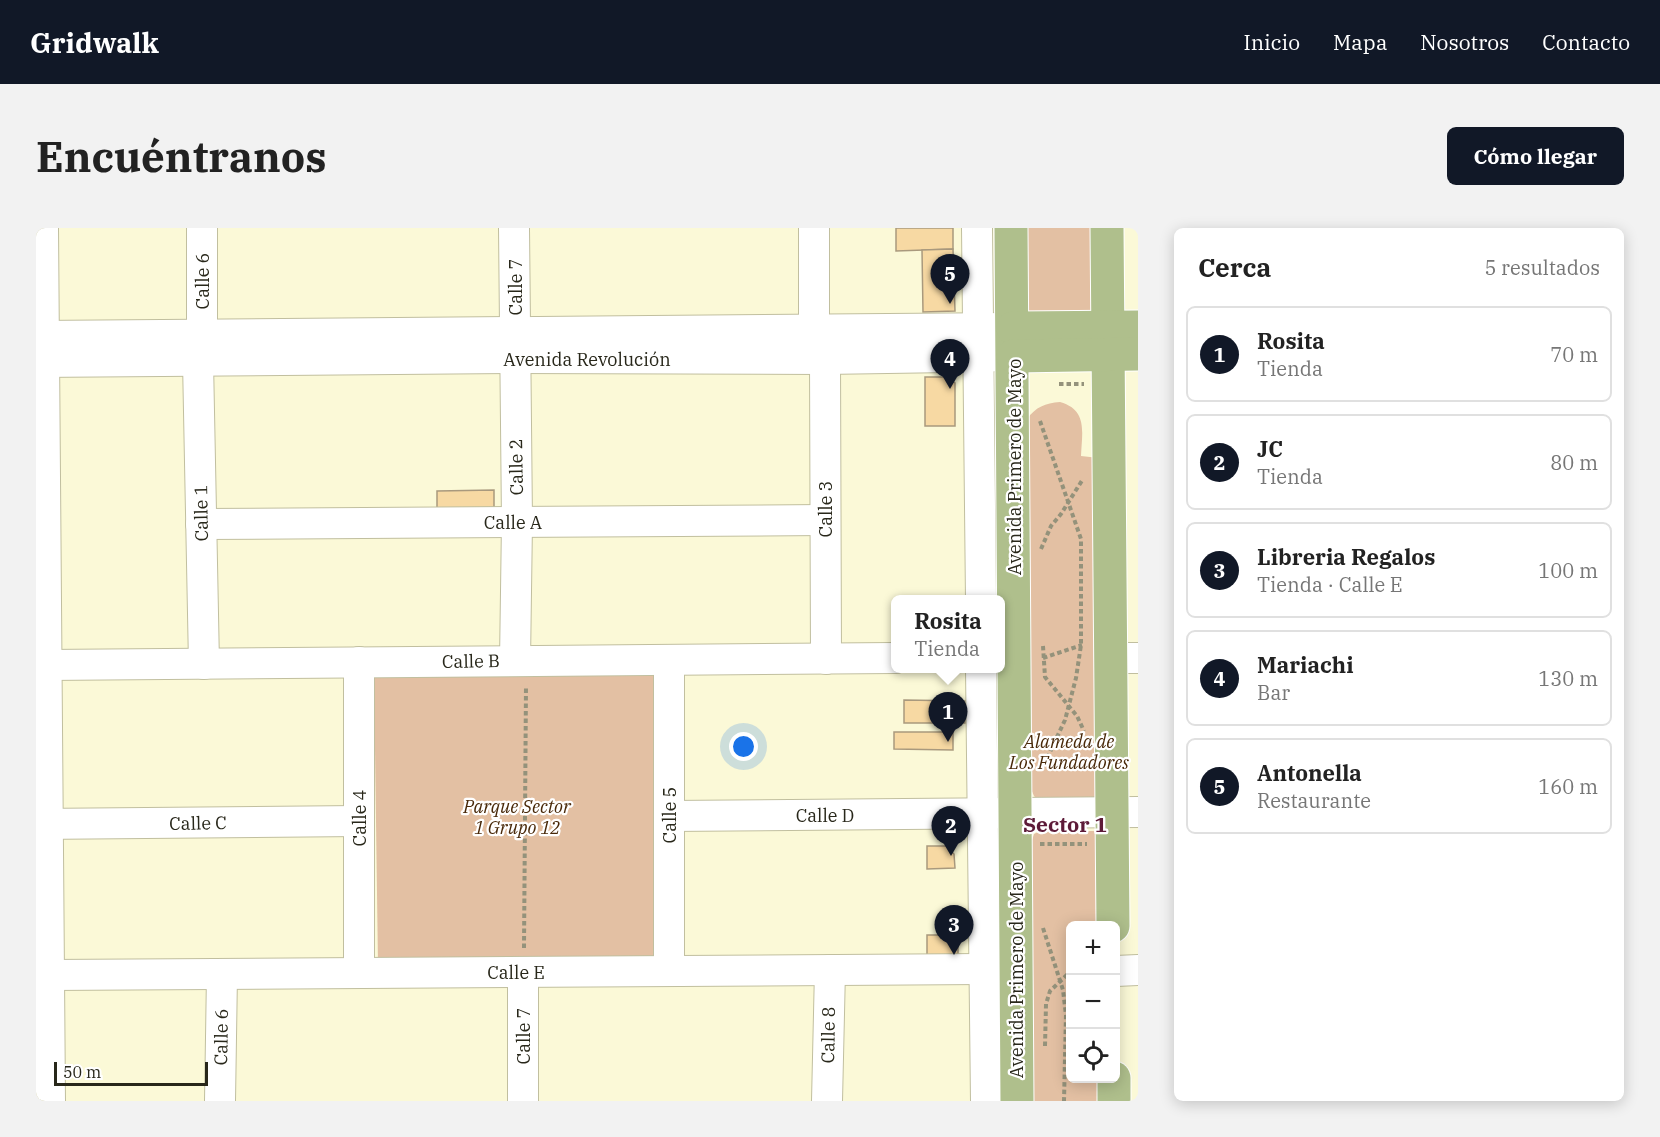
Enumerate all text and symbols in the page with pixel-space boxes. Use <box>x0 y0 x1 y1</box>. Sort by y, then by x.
text: Gridwalk <box>30 24 159 61</box>
text: Inicio <box>1243 28 1300 56</box>
text: Mapa <box>1333 28 1387 56</box>
text: Nosotros <box>1420 28 1509 56</box>
text: Contacto <box>1542 28 1630 56</box>
button: Cómo llegar <box>1447 127 1624 185</box>
text: Encuéntranos <box>36 129 327 184</box>
text: Cerca <box>1198 250 1271 284</box>
street label: Calle 6 <box>191 253 214 309</box>
pin: 5 <box>930 254 970 304</box>
text: 5 resultados <box>1484 254 1600 281</box>
street label: Calle 7 <box>504 259 527 315</box>
text: Rosita <box>1257 326 1325 355</box>
pin: 4 <box>930 340 970 389</box>
text: 1 <box>1214 341 1226 368</box>
text: 70 m <box>1550 341 1598 368</box>
street label: Avenida Revolución <box>503 348 671 371</box>
text: Tienda <box>1257 355 1323 382</box>
street label: Avenida Primero de Mayo <box>1003 359 1026 575</box>
text: JC <box>1257 434 1283 463</box>
street label: Calle 2 <box>504 438 528 496</box>
text: 2 <box>1214 449 1226 476</box>
text: 80 m <box>1550 449 1598 476</box>
text: Tienda <box>1257 463 1323 490</box>
street label: Calle 3 <box>814 481 837 537</box>
street label: Calle 1 <box>189 484 213 542</box>
street label: Calle A <box>484 511 543 534</box>
text: Libreria Regalos <box>1257 542 1435 571</box>
text: 3 <box>1214 557 1226 584</box>
text: 100 m <box>1538 557 1598 584</box>
text: Tienda · Calle E <box>1257 571 1403 598</box>
popup <box>891 595 1005 673</box>
text: Rosita <box>914 606 982 635</box>
text: Tienda <box>914 635 980 662</box>
street label: Calle B <box>442 649 500 673</box>
text: Mariachi <box>1257 650 1354 679</box>
text: 4 <box>1214 665 1226 692</box>
text: 130 m <box>1538 665 1598 692</box>
text: Bar <box>1257 679 1290 706</box>
pin: 1 <box>928 692 968 742</box>
park label: Alameda de Los Fundadores <box>1008 730 1129 774</box>
your location <box>729 732 758 761</box>
text: Antonella <box>1257 758 1362 787</box>
text: 5 <box>1214 773 1226 800</box>
text: 160 m <box>1538 773 1598 800</box>
street label: Calle 5 <box>658 787 681 843</box>
text: Restaurante <box>1257 787 1371 814</box>
street label: Calle 4 <box>348 790 371 846</box>
park label: Parque Sector 1 Grupo 12 <box>462 795 572 839</box>
street label: Calle D <box>796 804 854 827</box>
pin: 2 <box>932 806 970 856</box>
district label: Sector 1 <box>1023 810 1107 838</box>
street label: Calle C <box>169 811 227 835</box>
street label: Avenida Primero de Mayo <box>1005 862 1028 1078</box>
pin: 3 <box>934 906 974 955</box>
map controls <box>1066 921 1120 1083</box>
button: + <box>1066 921 1120 975</box>
street label: Calle E <box>487 961 545 984</box>
button: − <box>1066 975 1120 1029</box>
street label: Calle 8 <box>816 1006 840 1064</box>
street label: Calle 6 <box>209 1008 233 1066</box>
street label: Calle 7 <box>512 1008 535 1064</box>
button: locate <box>1066 1029 1120 1083</box>
scale bar <box>54 1059 208 1086</box>
text: 50 m <box>63 1062 101 1082</box>

